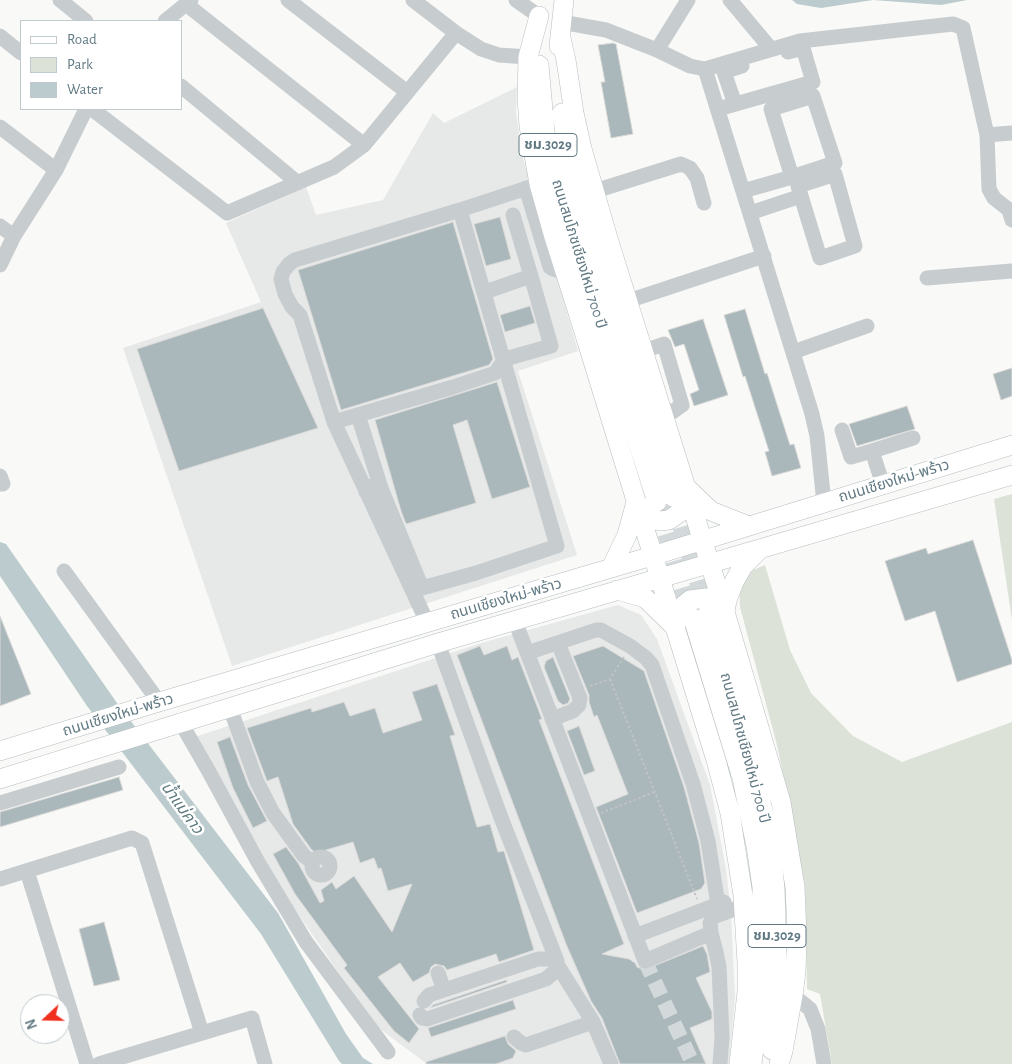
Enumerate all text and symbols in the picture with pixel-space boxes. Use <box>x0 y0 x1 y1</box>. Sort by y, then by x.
legend <box>20 20 182 110</box>
text: Road <box>67 32 97 47</box>
text: Park <box>67 57 93 72</box>
text: Water <box>67 82 103 97</box>
road number: ชม.3029 <box>519 134 577 156</box>
street label: ถนนสมโภชเชียงใหม่ 700 ปี <box>548 177 610 331</box>
street label: ถนนเชียงใหม่-พร้าว <box>836 456 952 506</box>
street label: ถนนเชียงใหม่-พร้าว <box>448 574 564 624</box>
street label: ถนนสมโภชเชียงใหม่ 700 ปี <box>716 671 774 825</box>
street label: ถนนเชียงใหม่-พร้าว <box>60 690 176 740</box>
water label: น้ำแม่คาว <box>157 778 207 838</box>
road number: ชม.3029 <box>748 924 806 948</box>
north arrow <box>20 994 70 1044</box>
text: N <box>24 1017 40 1031</box>

